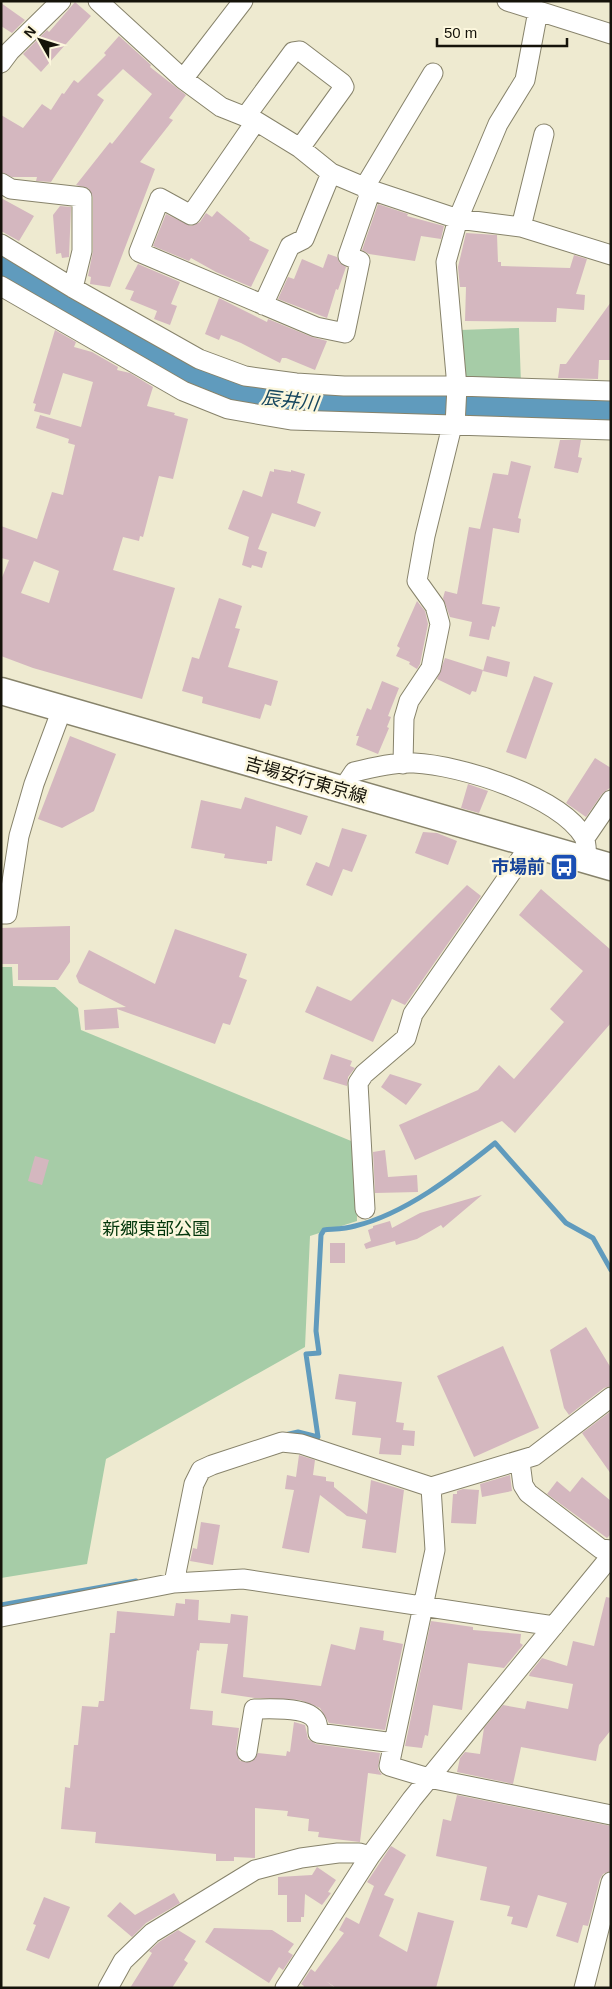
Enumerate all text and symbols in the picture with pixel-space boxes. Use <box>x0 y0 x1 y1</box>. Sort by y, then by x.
north arrow <box>15 15 65 65</box>
scale bar <box>437 15 567 47</box>
text: N <box>20 23 39 41</box>
text: 50 m <box>444 24 477 41</box>
water label: 辰井川 <box>260 387 321 415</box>
street label: 吉場安行東京線 <box>243 753 369 807</box>
bus stop icon: 市場前 <box>549 852 579 882</box>
place label: 市場前 <box>491 857 545 877</box>
park label: 新郷東部公園 <box>102 1219 210 1239</box>

